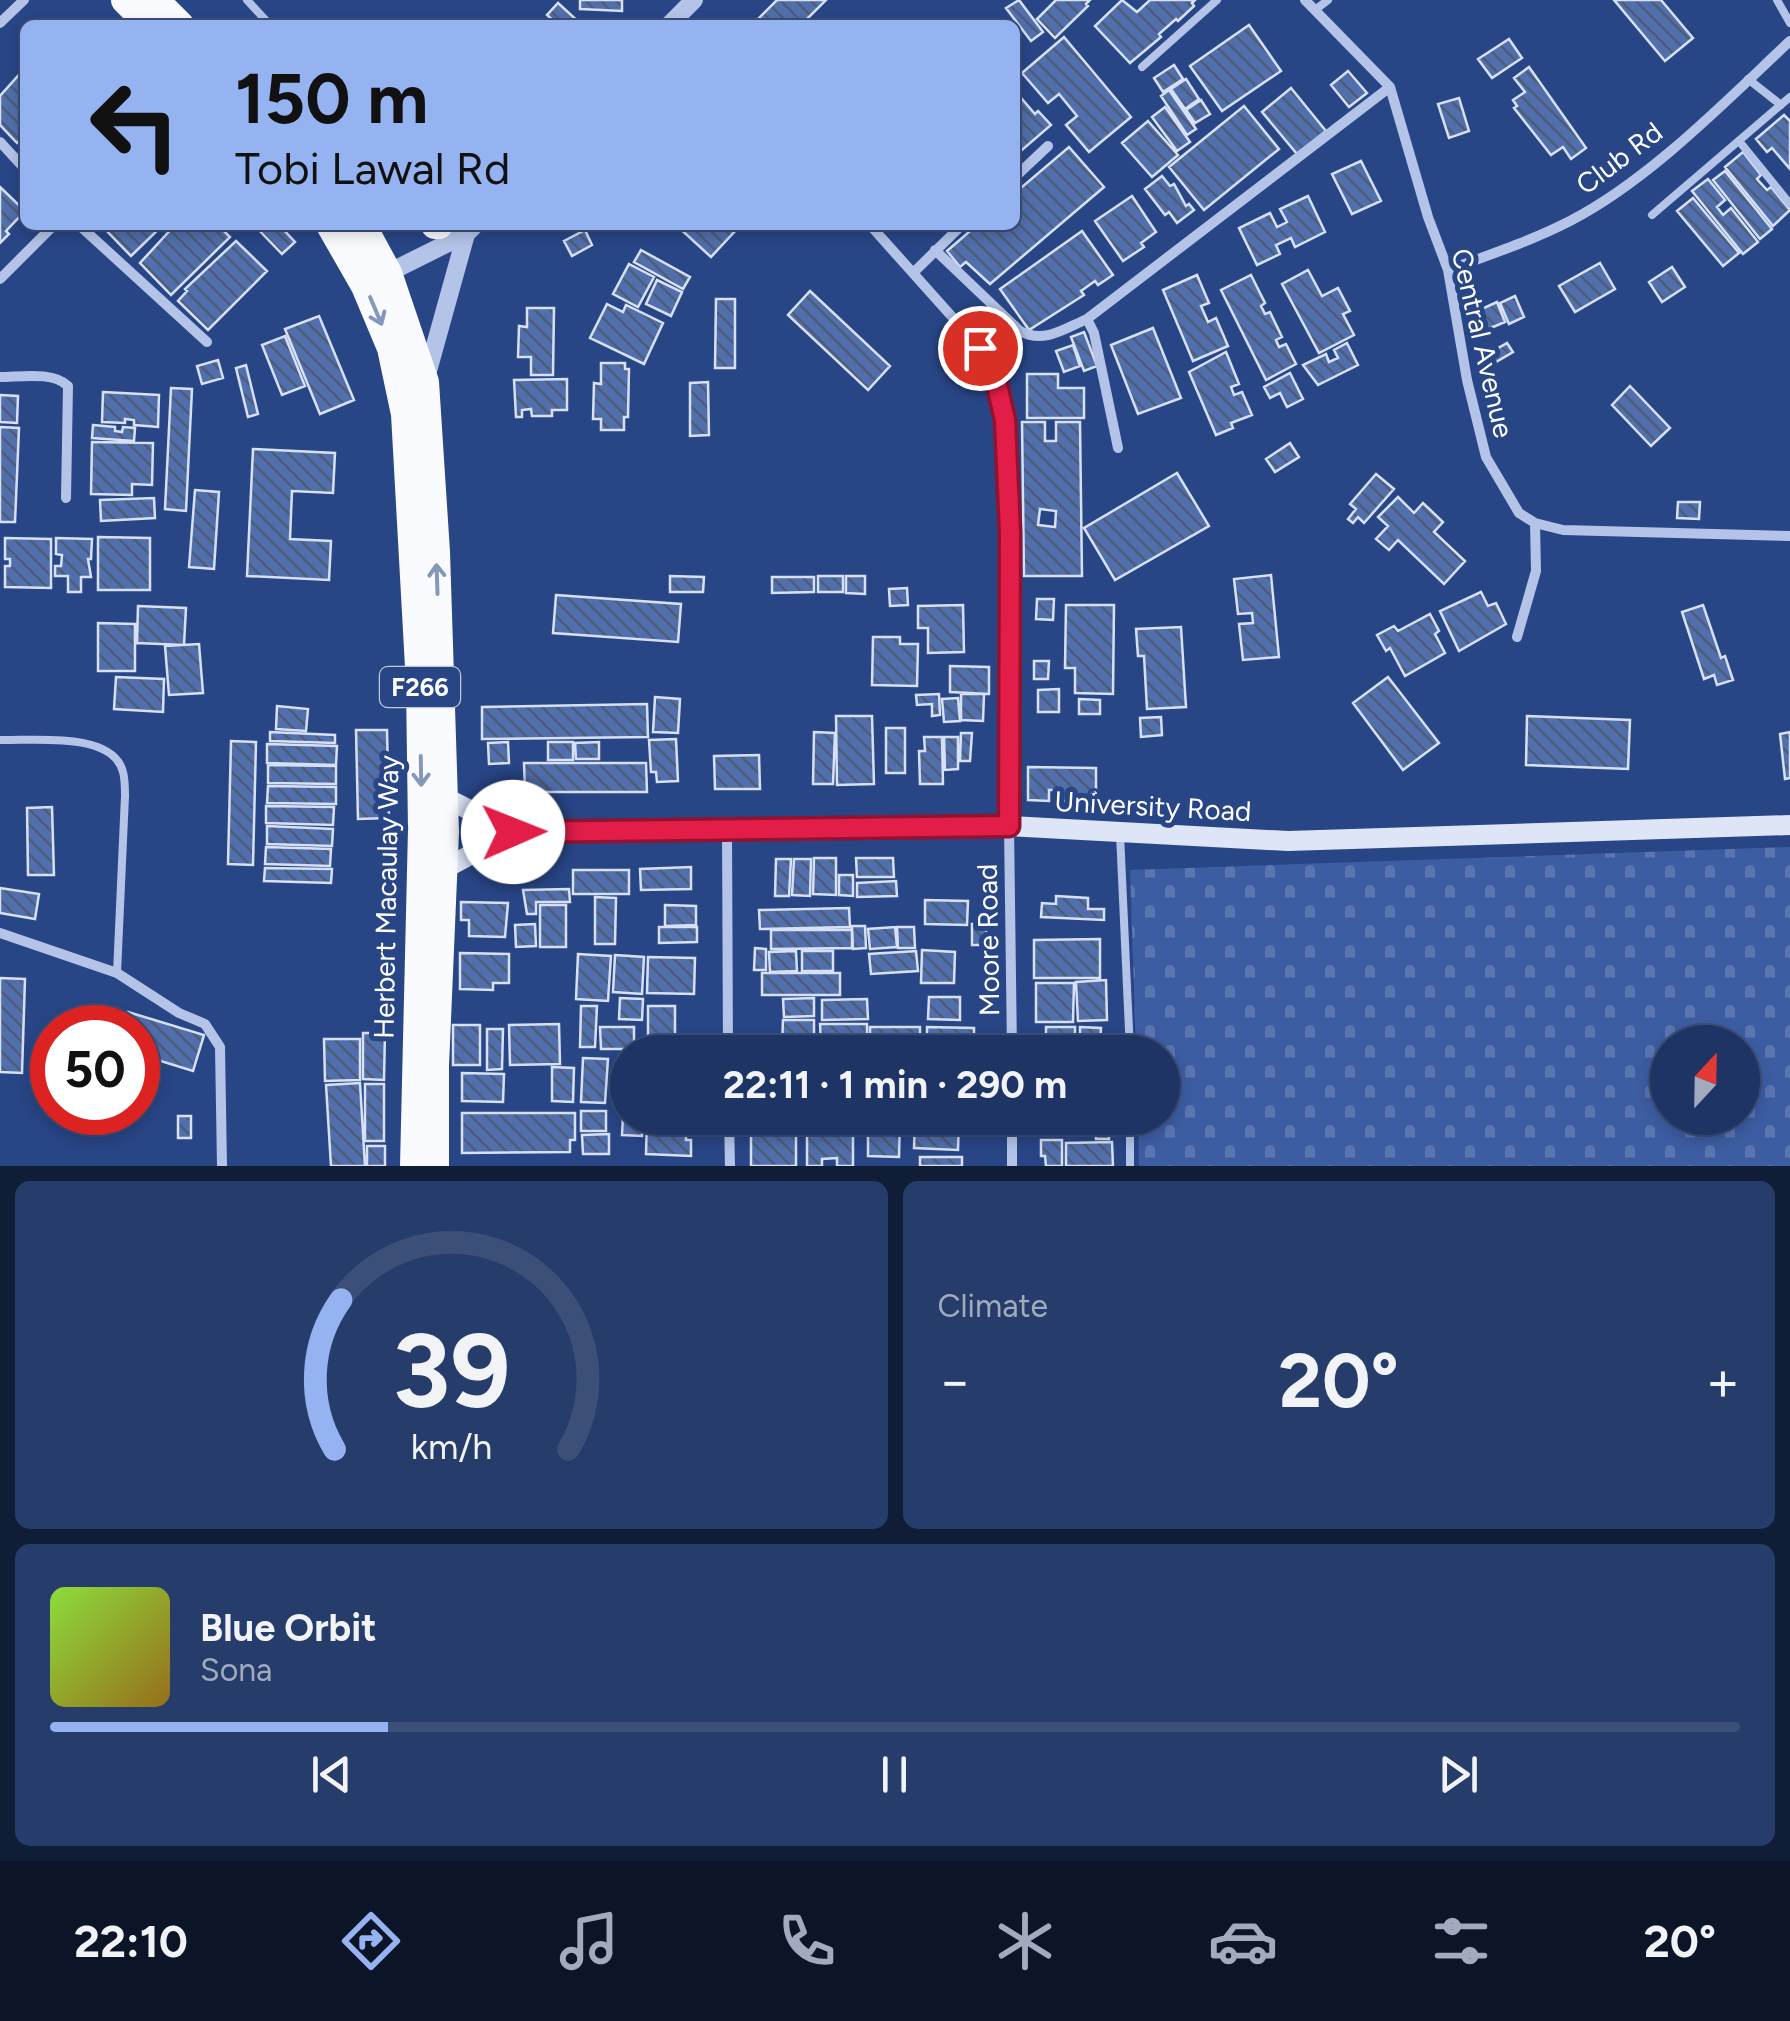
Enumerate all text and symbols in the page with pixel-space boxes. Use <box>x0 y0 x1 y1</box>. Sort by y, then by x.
text: 150 m <box>235 56 428 141</box>
icon: left <box>70 60 200 190</box>
street label: Club Rd <box>1569 115 1669 201</box>
text: Tobi Lawal Rd <box>235 141 510 195</box>
street label: Central Avenue <box>1445 245 1521 441</box>
one-way arrow <box>368 295 386 326</box>
pin <box>938 306 1023 391</box>
icon: arrive <box>953 321 1008 376</box>
one-way arrow <box>427 563 446 595</box>
road number: F266 <box>380 667 460 707</box>
one-way arrow <box>412 754 431 786</box>
street label: Herbert Macaulay Way <box>367 755 405 1039</box>
position arrow <box>461 780 565 884</box>
street label: University Road <box>1054 784 1252 828</box>
street label: Moore Road <box>970 864 1006 1016</box>
speed limit sign: 50 <box>30 1005 160 1135</box>
north arrow <box>1650 1025 1760 1135</box>
map controls <box>1650 1025 1760 1135</box>
text: 22:11 · 1 min · 290 m <box>723 1062 1067 1108</box>
text: Climate <box>938 1287 1048 1325</box>
text: 39 <box>392 1308 510 1433</box>
text: 20° <box>1279 1336 1399 1426</box>
text: − <box>938 1348 972 1414</box>
text: + <box>1706 1348 1740 1414</box>
text: km/h <box>410 1425 492 1468</box>
text: Blue Orbit <box>200 1605 376 1651</box>
text: Sona <box>200 1651 272 1689</box>
icon: previous <box>304 1747 359 1802</box>
icon: pause <box>867 1747 922 1802</box>
icon: next <box>1431 1747 1486 1802</box>
icon: directions <box>336 1906 406 1976</box>
icon: music <box>554 1906 624 1976</box>
icon: phone <box>772 1906 842 1976</box>
icon: climate <box>990 1906 1060 1976</box>
icon: car <box>1208 1906 1278 1976</box>
icon: filters <box>1426 1906 1496 1976</box>
text: 22:10 <box>74 1914 188 1968</box>
text: 20° <box>1644 1914 1716 1968</box>

